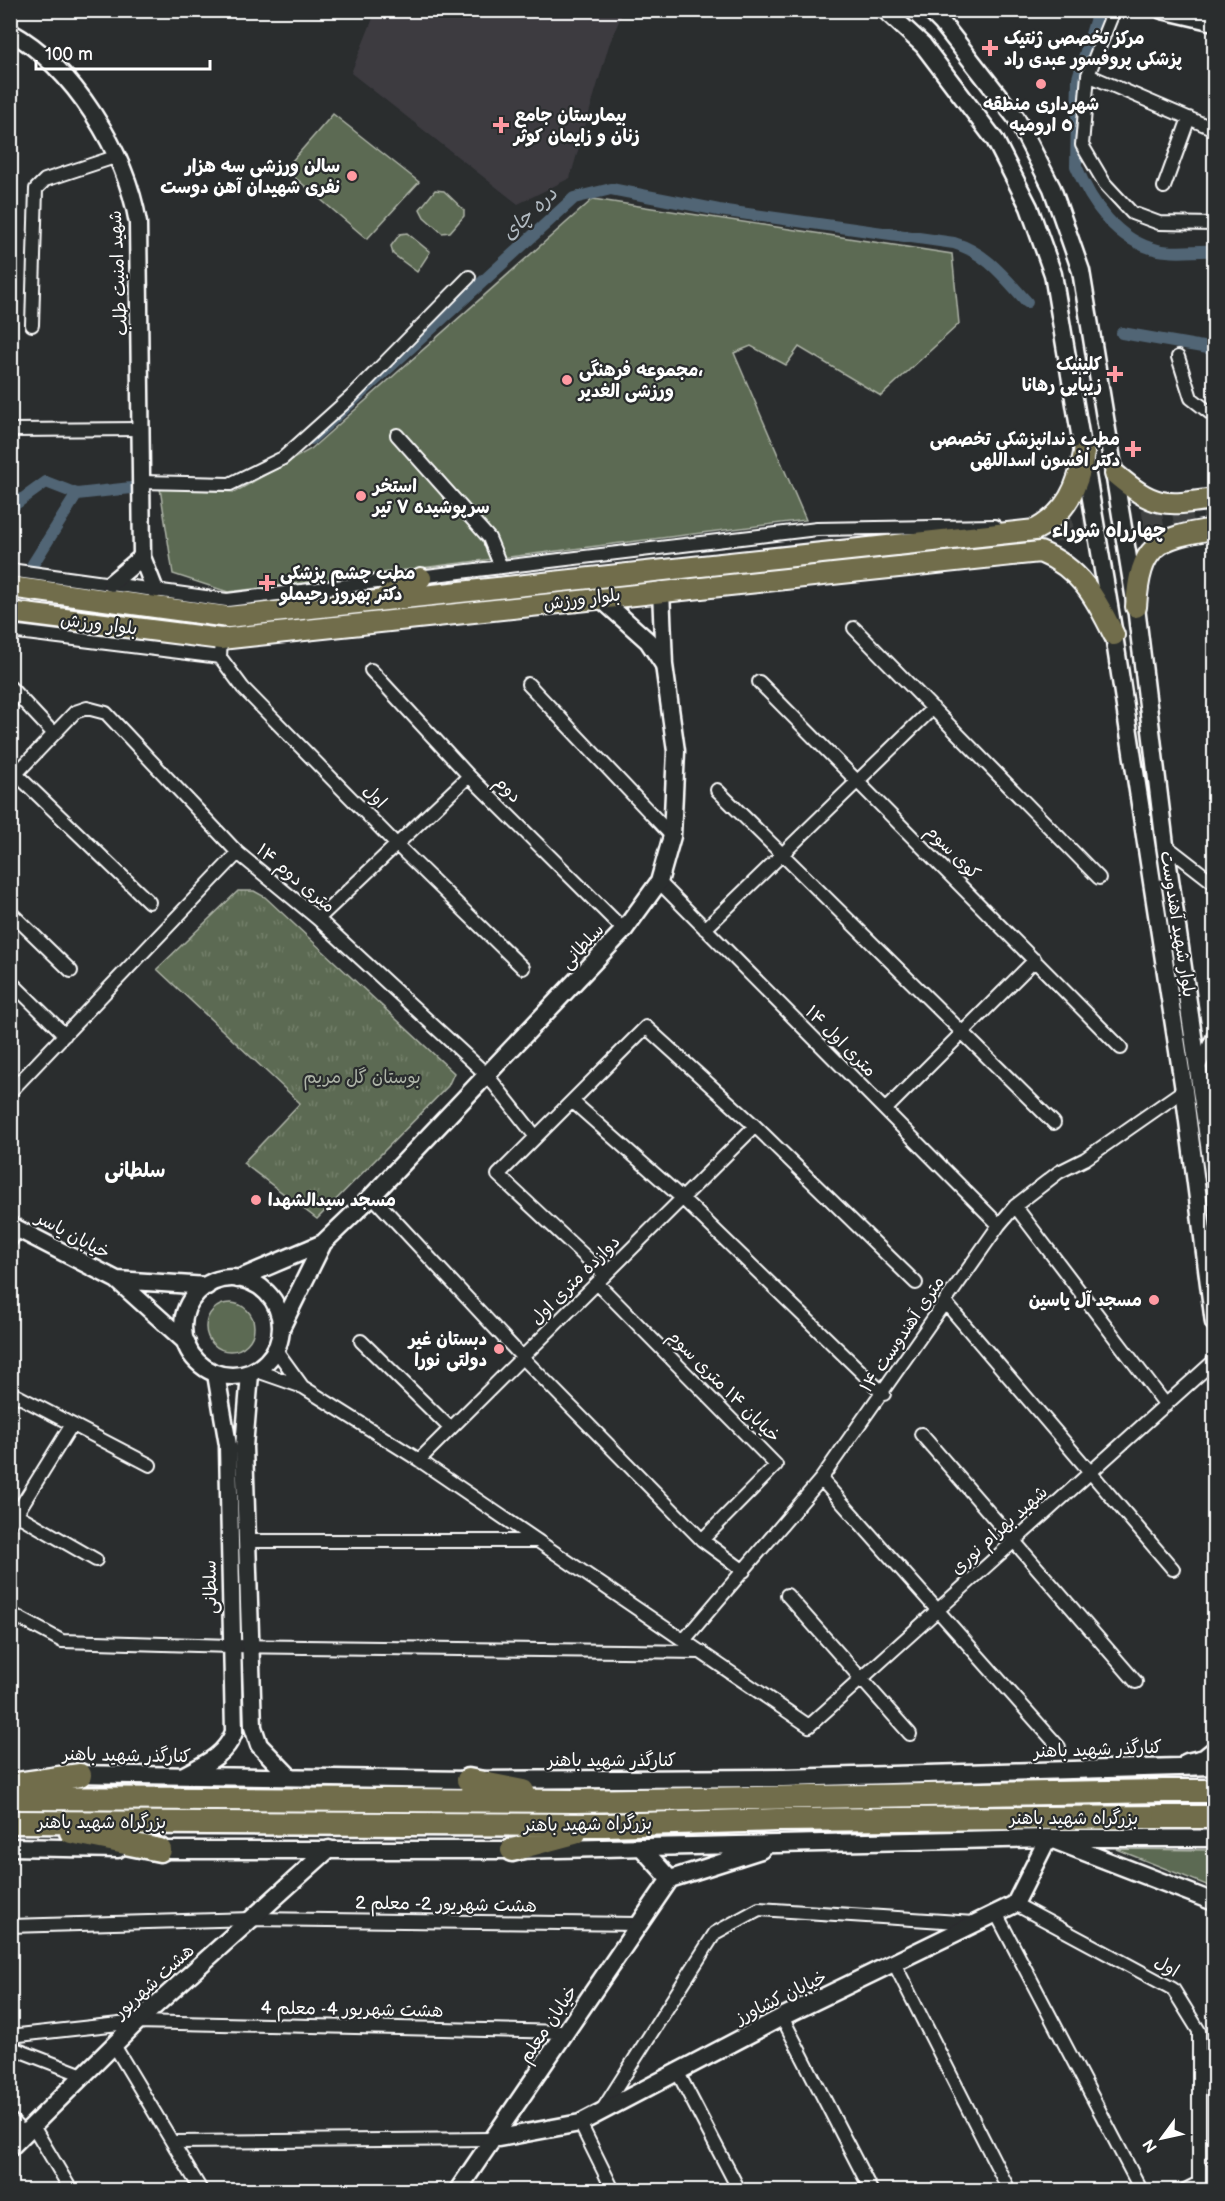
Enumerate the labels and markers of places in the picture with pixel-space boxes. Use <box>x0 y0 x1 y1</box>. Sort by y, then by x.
place label: مرکز تخصصی ژنتیک پزشکی پروفسور عبدی راد <box>1004 28 1183 71</box>
marker: مرکز تخصصی ژنتیک پزشکی پروفسور عبدی راد <box>981 39 999 57</box>
marker: شهردارى منطقه ٥ ارومیه <box>1034 77 1048 91</box>
place label: شهردارى منطقه ٥ ارومیه <box>983 94 1099 136</box>
place label: بیمارستان جامع زنان و زایمان کوثر <box>512 105 640 147</box>
marker: بیمارستان جامع زنان و زایمان کوثر <box>492 116 510 134</box>
place label: سالن ورزشی سه هزار نفری شهیدان آهن دوست <box>160 156 340 198</box>
marker: سالن ورزشی سه هزار نفری شهیدان آهن دوست <box>345 169 359 183</box>
place label: کلینیک زیبایی رهانا <box>1022 354 1102 397</box>
place label: مجموعه فرهنگی، ورزشی الغدیر <box>577 359 703 403</box>
marker: کلینیک زیبایی رهانا <box>1106 365 1124 383</box>
marker: مجموعه فرهنگی، ورزشی الغدیر <box>560 373 574 387</box>
place label: مطب دندانپزشکی تخصصی دکتر افسون اسداللهی <box>930 429 1120 472</box>
marker: مطب دندانپزشکی تخصصی دکتر افسون اسداللهی <box>1124 440 1142 458</box>
place label: استخر سرپوشیده ۷ تیر <box>371 476 490 519</box>
marker: استخر سرپوشیده ۷ تیر <box>354 489 368 503</box>
place label: مطب چشم پزشکی دکتر بهروز رحیملو <box>278 563 415 606</box>
marker: مطب چشم پزشکی دکتر بهروز رحیملو <box>258 574 276 592</box>
place label: مسجد سیدالشهدا <box>268 1190 396 1211</box>
marker: مسجد سیدالشهدا <box>249 1193 263 1207</box>
place label: مسجد آل یاسین <box>1029 1290 1142 1311</box>
marker: مسجد آل یاسین <box>1147 1293 1161 1307</box>
place label: دبستان غیر دولتی نورا <box>407 1329 487 1372</box>
marker: دبستان غیر دولتی نورا <box>492 1342 506 1356</box>

